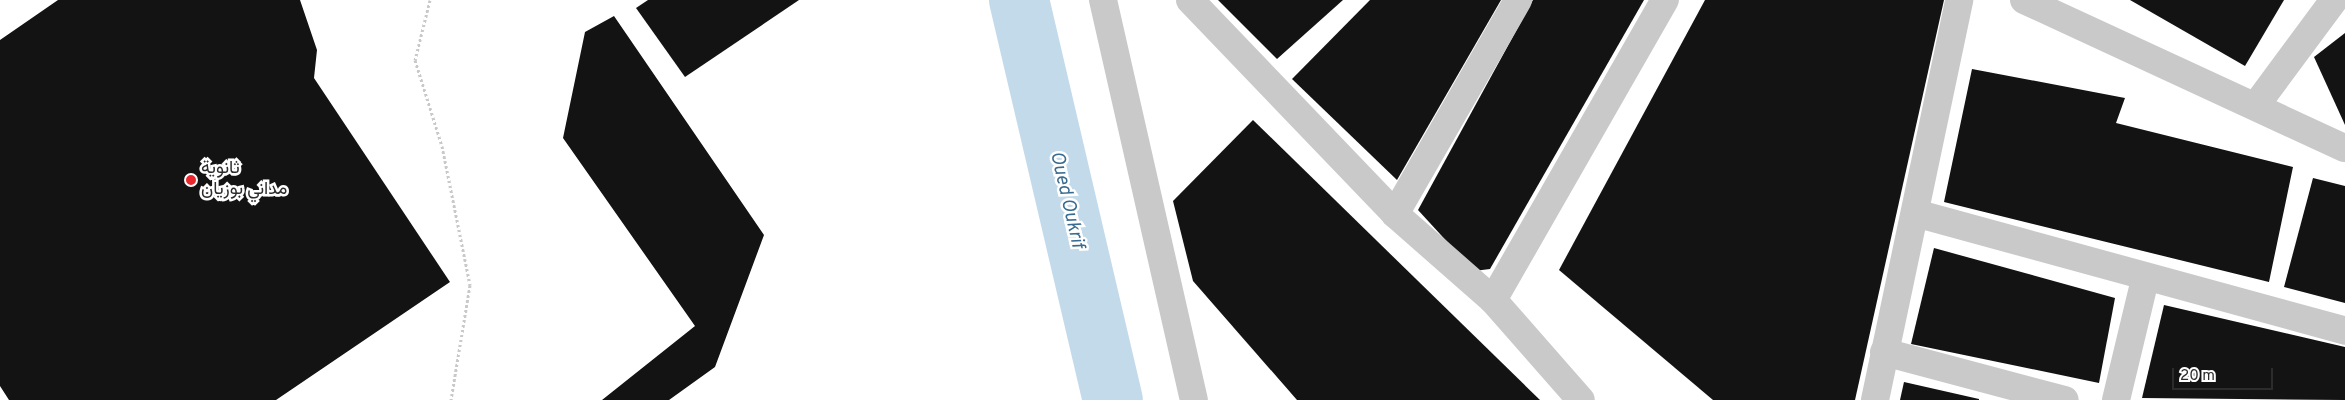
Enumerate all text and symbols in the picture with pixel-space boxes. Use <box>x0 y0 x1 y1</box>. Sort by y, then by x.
water label: Oued Oukrif <box>1044 149 1088 251</box>
place label: ثانوية مداني بوزيان <box>201 159 287 202</box>
marker: ثانوية مداني بوزيان <box>185 174 197 186</box>
scale bar <box>2175 358 2276 390</box>
text: 20 m <box>2180 367 2215 386</box>

